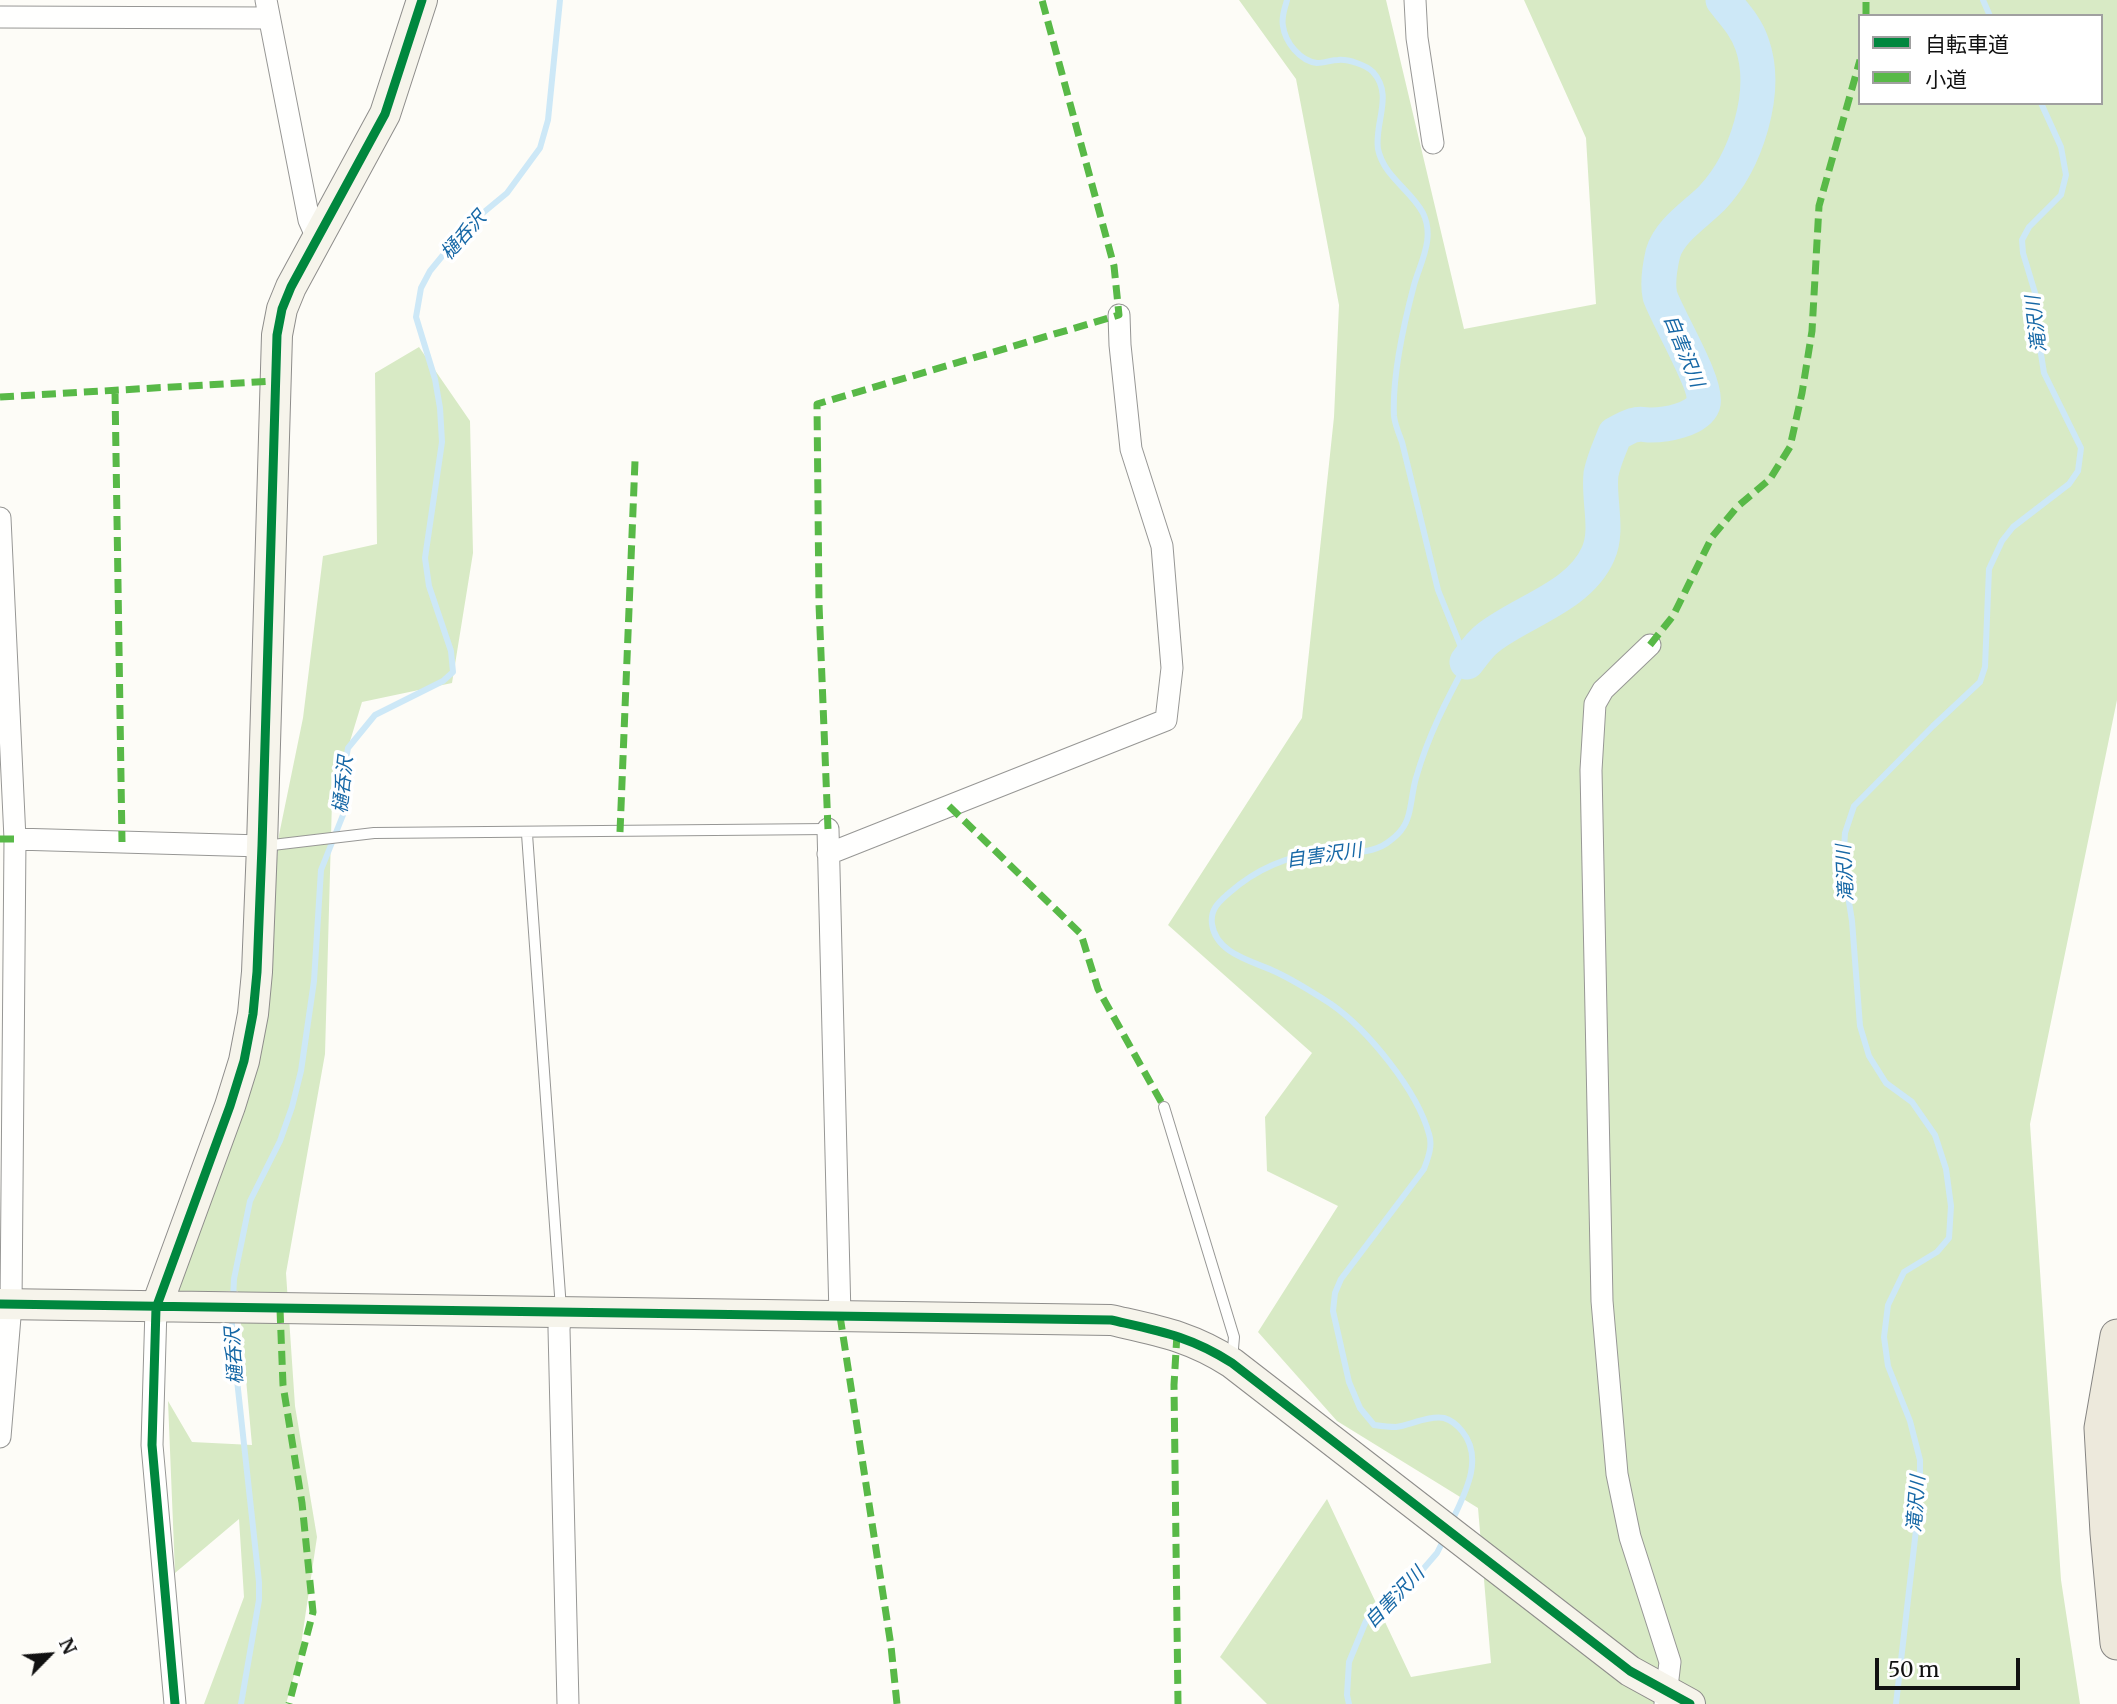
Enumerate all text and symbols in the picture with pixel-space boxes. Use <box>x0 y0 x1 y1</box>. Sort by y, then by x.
legend <box>1858 14 2103 105</box>
text: 自転車道 <box>1925 31 2009 58</box>
text: 小道 <box>1925 66 1967 93</box>
water label: 樋呑沢 <box>436 207 492 265</box>
water label: 滝沢川 <box>2022 294 2052 354</box>
water label: 自害沢川 <box>1658 311 1708 391</box>
water label: 樋呑沢 <box>330 755 358 815</box>
water label: 自害沢川 <box>1285 839 1363 873</box>
water label: 滝沢川 <box>1833 844 1859 902</box>
water label: 樋呑沢 <box>222 1327 248 1385</box>
water label: 滝沢川 <box>1904 1475 1930 1533</box>
water label: 自害沢川 <box>1360 1563 1430 1633</box>
north arrow <box>14 1620 84 1690</box>
text: N <box>54 1634 82 1658</box>
scale bar <box>1879 1644 2024 1688</box>
text: 50 m <box>1888 1656 1939 1683</box>

